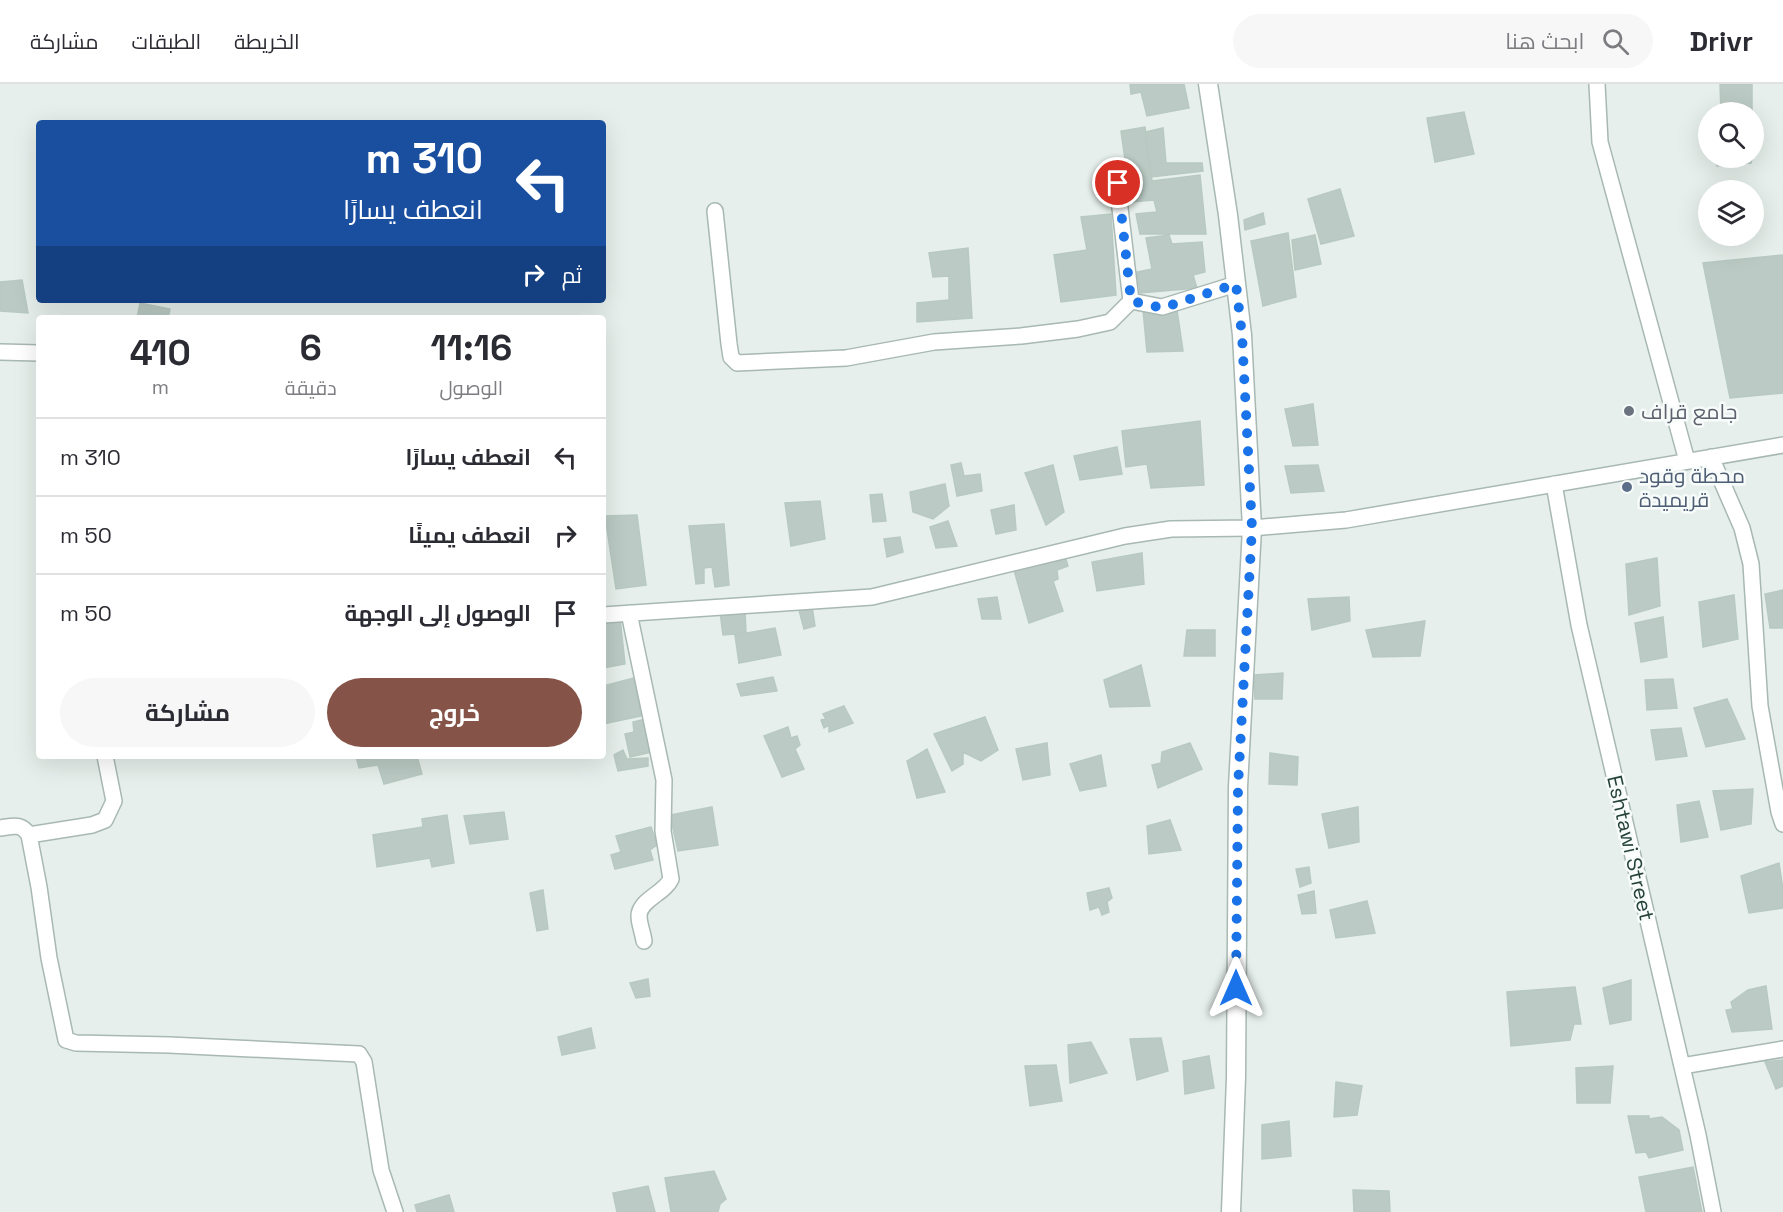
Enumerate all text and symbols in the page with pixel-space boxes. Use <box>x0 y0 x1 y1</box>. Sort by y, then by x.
search box <box>1233 14 1653 68</box>
text: Drivr <box>1689 23 1753 59</box>
icon: search <box>1599 25 1632 58</box>
text: ابحث هنا <box>1505 27 1584 55</box>
text: مشاركة <box>30 28 99 55</box>
text: الطبقات <box>132 28 201 55</box>
text: الخريطة <box>234 28 300 55</box>
map controls <box>1698 102 1764 246</box>
button: search <box>1698 102 1764 168</box>
text: 310 m <box>365 132 483 185</box>
icon: left <box>504 144 582 222</box>
pin <box>1092 157 1143 208</box>
icon: arrive <box>1101 166 1134 199</box>
button: layers <box>1698 180 1764 246</box>
text: انعطف يسارًا <box>343 192 483 227</box>
icon: right <box>517 258 550 291</box>
text: ثم <box>562 261 582 289</box>
text: 6 <box>300 325 322 371</box>
text: 11:16 <box>430 325 512 371</box>
text: 410 <box>130 330 191 376</box>
text: m <box>152 374 169 400</box>
text: دقيقة <box>285 375 337 401</box>
text: الوصول <box>439 375 503 401</box>
place label: جامع قراف <box>1641 398 1737 426</box>
marker: جامع قراف <box>1622 404 1636 418</box>
icon: left <box>549 441 582 474</box>
text: 310 m <box>60 443 121 471</box>
text: انعطف يسارًا <box>405 443 531 471</box>
place label: محطة وقود قريميدة <box>1639 462 1745 513</box>
marker: محطة وقود قريميدة <box>1620 480 1634 494</box>
icon: right <box>549 519 582 552</box>
text: 50 m <box>60 521 112 549</box>
text: انعطف يمينًا <box>408 521 531 549</box>
icon: arrive <box>549 597 582 630</box>
text: 50 m <box>60 599 112 627</box>
text: الوصول إلى الوجهة <box>345 599 531 627</box>
button: مشاركة <box>60 678 315 747</box>
button: خروج <box>327 678 582 747</box>
street label: Eshtawi Street <box>1601 773 1661 923</box>
position arrow <box>1204 956 1268 1020</box>

